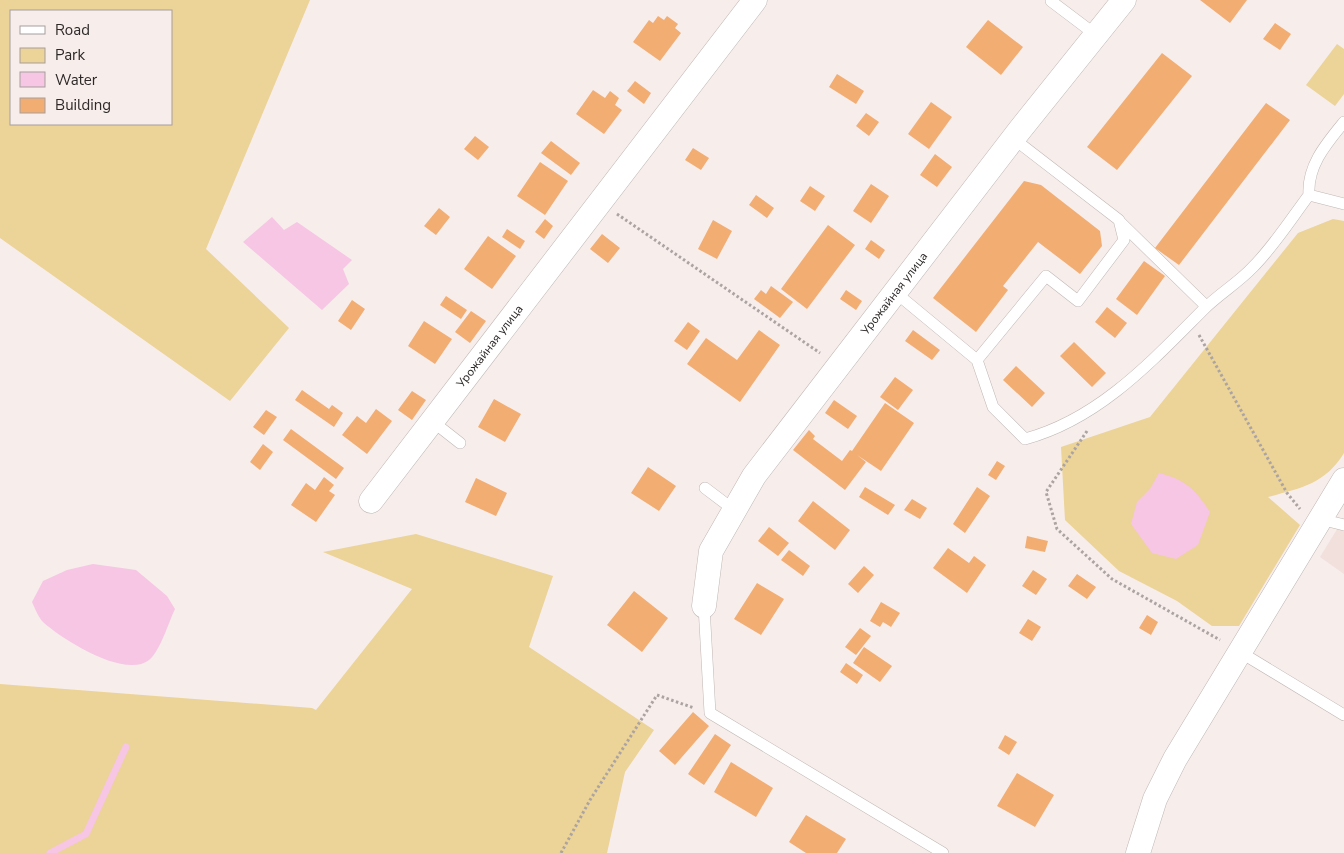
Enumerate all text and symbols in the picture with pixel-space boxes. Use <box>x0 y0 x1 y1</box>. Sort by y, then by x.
legend <box>10 10 172 125</box>
text: Road <box>55 20 90 40</box>
text: Park <box>55 45 85 65</box>
text: Water <box>55 70 98 90</box>
text: Building <box>55 95 111 115</box>
street label: Урожайная улица <box>857 249 931 339</box>
street label: Урожайная улица <box>452 301 527 392</box>

